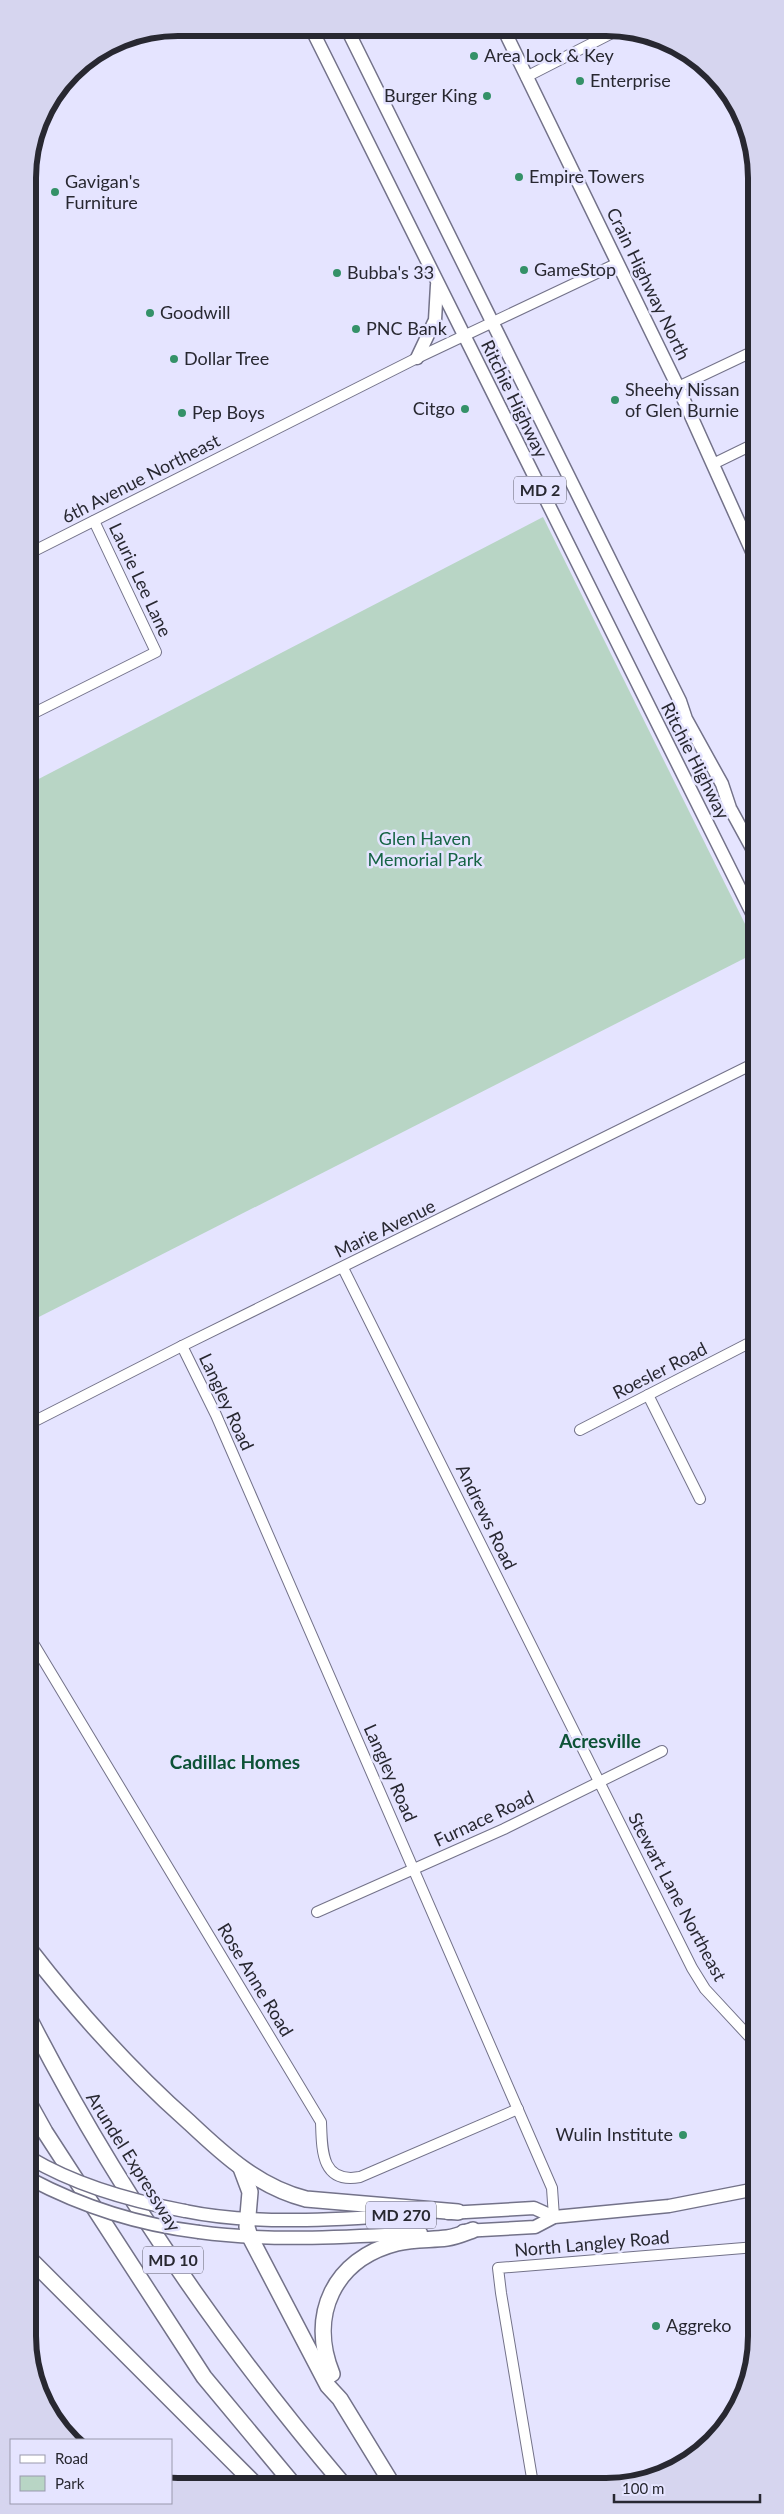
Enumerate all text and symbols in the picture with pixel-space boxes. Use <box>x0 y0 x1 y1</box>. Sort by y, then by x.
place label: Area Lock & Key <box>484 44 614 66</box>
marker: Area Lock & Key <box>468 50 480 62</box>
place label: Enterprise <box>590 69 671 91</box>
marker: Enterprise <box>574 75 586 87</box>
place label: Burger King <box>384 84 477 106</box>
marker: Burger King <box>481 90 493 102</box>
place label: Empire Towers <box>529 165 645 187</box>
place label: Gavigan's Furniture <box>65 170 140 213</box>
marker: Empire Towers <box>513 171 525 183</box>
marker: Gavigan's Furniture <box>49 186 61 198</box>
street label: Crain Highway North <box>603 204 695 363</box>
place label: GameStop <box>534 258 616 280</box>
place label: Bubba's 33 <box>347 261 434 283</box>
marker: GameStop <box>518 264 530 276</box>
marker: Bubba's 33 <box>331 267 343 279</box>
place label: Goodwill <box>160 301 231 323</box>
marker: Goodwill <box>144 307 156 319</box>
place label: PNC Bank <box>366 317 448 339</box>
marker: PNC Bank <box>350 323 362 335</box>
street label: Ritchie Highway <box>477 336 553 462</box>
place label: Dollar Tree <box>184 347 269 369</box>
marker: Dollar Tree <box>168 353 180 365</box>
place label: Sheehy Nissan of Glen Burnie <box>625 378 739 421</box>
marker: Sheehy Nissan of Glen Burnie <box>609 394 621 406</box>
place label: Citgo <box>413 397 455 419</box>
place label: Pep Boys <box>192 401 265 423</box>
marker: Citgo <box>459 403 471 415</box>
marker: Pep Boys <box>176 407 188 419</box>
street label: 6th Avenue Northeast <box>58 428 224 528</box>
road number: MD 2 <box>514 476 566 504</box>
street label: Laurie Lee Lane <box>105 519 177 640</box>
street label: Ritchie Highway <box>657 698 735 823</box>
park label: Glen Haven Memorial Park <box>368 827 483 870</box>
street label: Marie Avenue <box>331 1194 439 1262</box>
street label: Roesler Road <box>609 1337 710 1403</box>
street label: Langley Road <box>195 1350 259 1454</box>
street label: Andrews Road <box>452 1460 522 1573</box>
street label: Langley Road <box>360 1720 422 1825</box>
district label: Acresville <box>558 1729 641 1752</box>
district label: Cadillac Homes <box>170 1750 300 1773</box>
street label: Furnace Road <box>430 1785 537 1851</box>
street label: Stewart Lane Northeast <box>624 1809 732 1985</box>
street label: Rose Anne Road <box>213 1919 298 2040</box>
street label: Arundel Expressway <box>82 2088 186 2236</box>
place label: Wulin Institute <box>556 2123 673 2145</box>
marker: Wulin Institute <box>677 2129 689 2141</box>
road number: MD 270 <box>366 2202 436 2228</box>
street label: North Langley Road <box>513 2225 670 2261</box>
road number: MD 10 <box>143 2246 203 2274</box>
place label: Aggreko <box>666 2314 731 2336</box>
marker: Aggreko <box>650 2320 662 2332</box>
legend <box>10 2439 172 2504</box>
text: Road <box>55 2449 88 2467</box>
scale bar <box>614 2472 760 2504</box>
text: Park <box>55 2474 85 2492</box>
text: 100 m <box>622 2479 664 2497</box>

